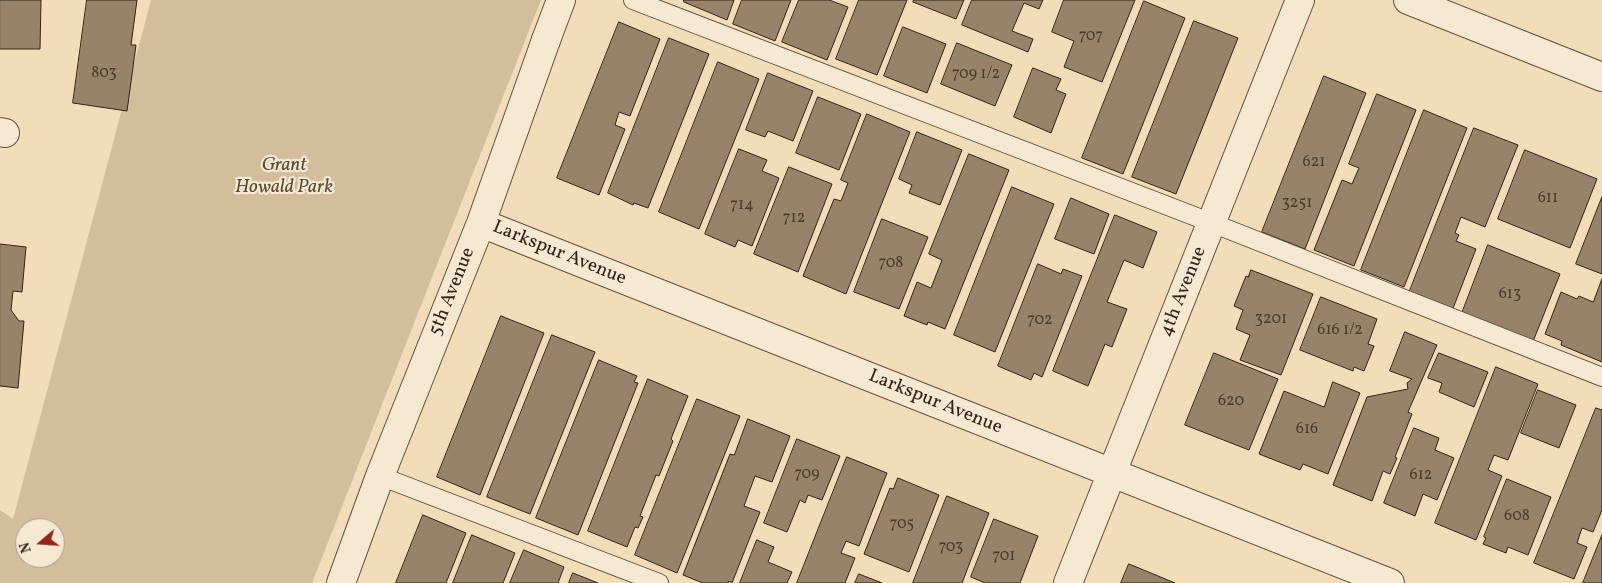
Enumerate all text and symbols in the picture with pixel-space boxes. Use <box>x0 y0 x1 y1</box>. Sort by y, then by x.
house number: 707 <box>1079 27 1103 47</box>
house number: 803 <box>91 64 117 84</box>
house number: 709 1/2 <box>952 65 1000 85</box>
house number: 621 <box>1303 153 1325 173</box>
park label: Grant Howald Park <box>235 156 333 200</box>
house number: 611 <box>1538 189 1558 209</box>
house number: 3251 <box>1282 194 1312 214</box>
house number: 714 <box>730 196 754 216</box>
house number: 712 <box>783 209 805 229</box>
street label: Larkspur Avenue <box>489 217 629 291</box>
street label: 4th Avenue <box>1156 244 1212 340</box>
street label: 5th Avenue <box>425 245 481 339</box>
house number: 708 <box>879 254 903 274</box>
house number: 613 <box>1499 285 1521 305</box>
house number: 3201 <box>1255 310 1287 330</box>
house number: 702 <box>1027 311 1053 331</box>
house number: 616 1/2 <box>1317 321 1363 341</box>
street label: Larkspur Avenue <box>865 366 1005 440</box>
house number: 620 <box>1218 392 1244 412</box>
house number: 616 <box>1296 420 1318 440</box>
house number: 709 <box>794 465 820 485</box>
house number: 612 <box>1410 466 1432 486</box>
house number: 608 <box>1504 507 1530 527</box>
house number: 705 <box>890 515 914 535</box>
north arrow <box>15 518 65 568</box>
house number: 703 <box>939 538 963 558</box>
text: N <box>16 540 37 555</box>
house number: 701 <box>993 547 1015 567</box>

